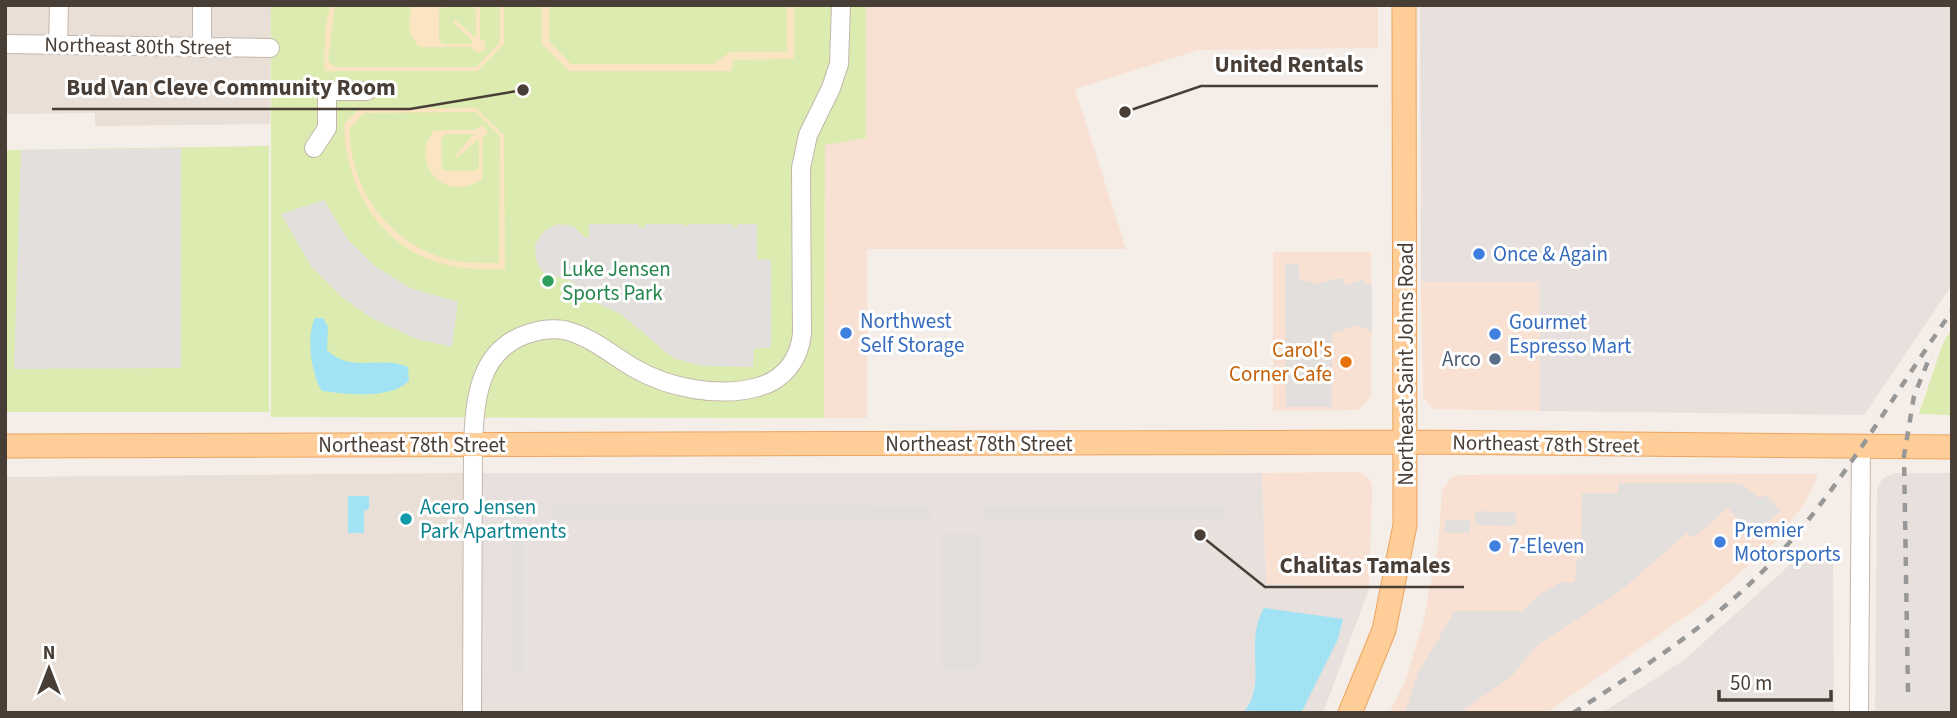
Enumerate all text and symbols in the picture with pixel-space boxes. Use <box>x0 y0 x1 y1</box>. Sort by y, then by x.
street label: Northeast 80th Street <box>44 29 232 63</box>
callout: United Rentals <box>1201 42 1378 86</box>
text: United Rentals <box>1214 48 1364 81</box>
callout: Bud Van Cleve Community Room <box>52 65 410 109</box>
text: Bud Van Cleve Community Room <box>66 71 396 104</box>
place label: Once & Again <box>1493 239 1608 269</box>
street label: Northeast Saint Johns Road <box>1391 242 1421 486</box>
marker: Once & Again <box>1471 246 1487 262</box>
place label: Luke Jensen Sports Park <box>562 254 671 308</box>
marker: Luke Jensen Sports Park <box>540 273 556 289</box>
place label: Northwest Self Storage <box>860 306 964 360</box>
place label: Gourmet Espresso Mart <box>1509 307 1631 361</box>
marker: Northwest Self Storage <box>838 325 854 341</box>
marker: Gourmet Espresso Mart <box>1487 326 1503 342</box>
place label: Carol's Corner Cafe <box>1229 335 1332 389</box>
place label: Arco <box>1442 344 1481 374</box>
marker: Arco <box>1487 351 1503 367</box>
marker: Carol's Corner Cafe <box>1338 354 1354 370</box>
street label: Northeast 78th Street <box>1452 427 1640 461</box>
street label: Northeast 78th Street <box>885 429 1073 459</box>
street label: Northeast 78th Street <box>318 430 506 460</box>
place label: Acero Jensen Park Apartments <box>420 492 566 546</box>
marker: Acero Jensen Park Apartments <box>398 511 414 527</box>
place label: Premier Motorsports <box>1734 515 1841 569</box>
place label: 7-Eleven <box>1509 531 1585 561</box>
marker: Premier Motorsports <box>1712 534 1728 550</box>
marker: 7-Eleven <box>1487 538 1503 554</box>
callout: Chalitas Tamales <box>1265 543 1464 587</box>
text: Chalitas Tamales <box>1280 549 1450 582</box>
north arrow <box>14 634 84 704</box>
text: N <box>43 640 55 667</box>
scale bar <box>1719 658 1831 702</box>
text: 50 m <box>1730 668 1772 698</box>

